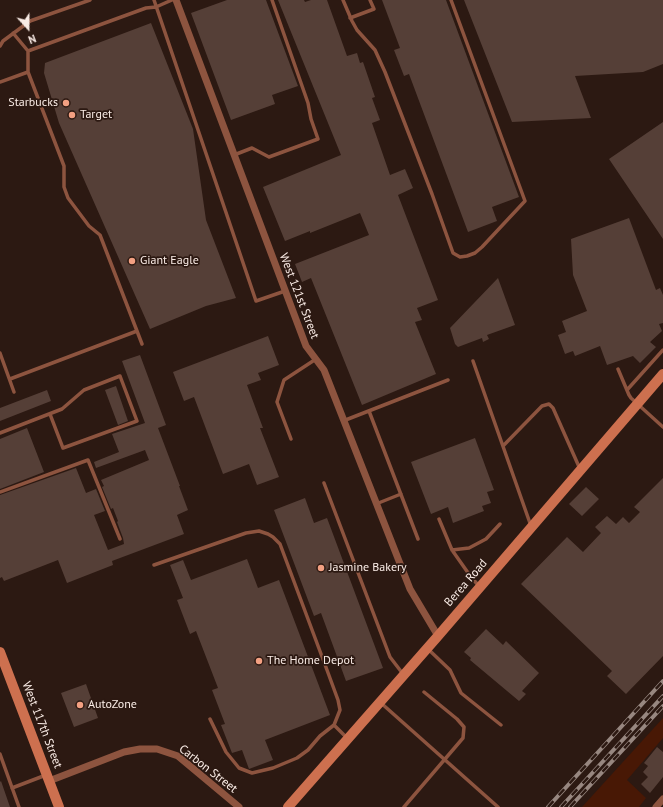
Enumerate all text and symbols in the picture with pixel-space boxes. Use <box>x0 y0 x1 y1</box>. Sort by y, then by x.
north arrow <box>8 8 48 48</box>
text: N <box>26 31 38 47</box>
place label: Starbucks <box>8 96 58 110</box>
marker: Starbucks <box>61 98 71 108</box>
place label: Target <box>80 108 112 122</box>
marker: Target <box>67 110 77 120</box>
street label: West 121st Street <box>276 251 322 341</box>
place label: Giant Eagle <box>140 254 199 268</box>
marker: Giant Eagle <box>127 256 137 266</box>
street label: Berea Road <box>442 556 490 610</box>
place label: Jasmine Bakery <box>329 561 407 575</box>
marker: Jasmine Bakery <box>316 563 326 573</box>
place label: The Home Depot <box>267 654 354 668</box>
marker: The Home Depot <box>254 656 264 666</box>
street label: West 117th Street <box>19 680 65 770</box>
place label: AutoZone <box>88 698 137 712</box>
marker: AutoZone <box>75 700 85 710</box>
street label: Carbon Street <box>176 742 240 796</box>

